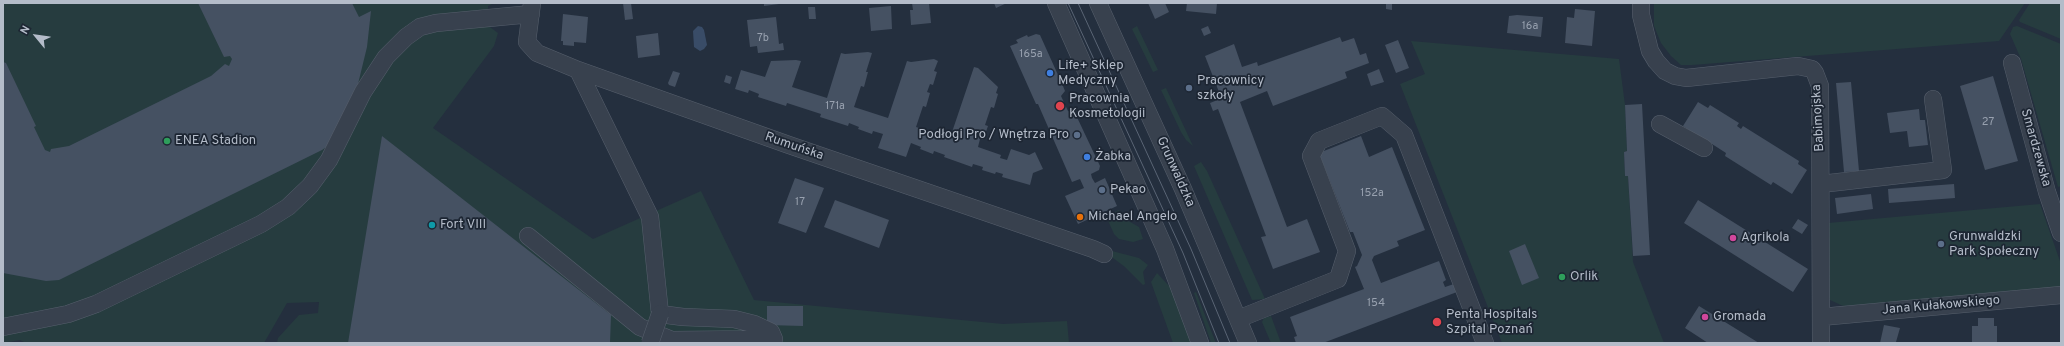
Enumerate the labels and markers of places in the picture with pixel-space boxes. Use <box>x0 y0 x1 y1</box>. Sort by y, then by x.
place label: Life+ Sklep Medyczny <box>1058 58 1124 89</box>
marker: Life+ Sklep Medyczny <box>1045 68 1055 78</box>
place label: Pracownicy szkoły <box>1197 73 1264 104</box>
marker: Pracownicy szkoły <box>1184 83 1194 93</box>
place label: Pracownia Kosmetologii <box>1069 91 1145 122</box>
marker: Pracownia Kosmetologii <box>1054 100 1066 112</box>
place label: Podłogi Pro / Wnętrza Pro <box>918 127 1069 143</box>
marker: Podłogi Pro / Wnętrza Pro <box>1072 130 1082 140</box>
place label: ENEA Stadion <box>175 133 256 149</box>
marker: ENEA Stadion <box>162 136 172 146</box>
place label: Żabka <box>1095 149 1131 165</box>
marker: Żabka <box>1082 152 1092 162</box>
place label: Pekao <box>1110 182 1146 198</box>
marker: Pekao <box>1097 185 1107 195</box>
place label: Michael Angelo <box>1088 209 1177 225</box>
marker: Michael Angelo <box>1075 212 1085 222</box>
place label: Fort VIII <box>440 217 486 233</box>
marker: Fort VIII <box>427 220 437 230</box>
place label: Grunwaldzki Park Społeczny <box>1949 229 2039 260</box>
place label: Agrikola <box>1741 230 1789 246</box>
marker: Agrikola <box>1728 233 1738 243</box>
marker: Grunwaldzki Park Społeczny <box>1936 239 1946 249</box>
place label: Orlik <box>1570 269 1598 285</box>
marker: Orlik <box>1557 272 1567 282</box>
place label: Penta Hospitals Szpital Poznań <box>1446 307 1537 338</box>
place label: Gromada <box>1713 309 1766 325</box>
marker: Gromada <box>1700 312 1710 322</box>
marker: Penta Hospitals Szpital Poznań <box>1431 316 1443 328</box>

